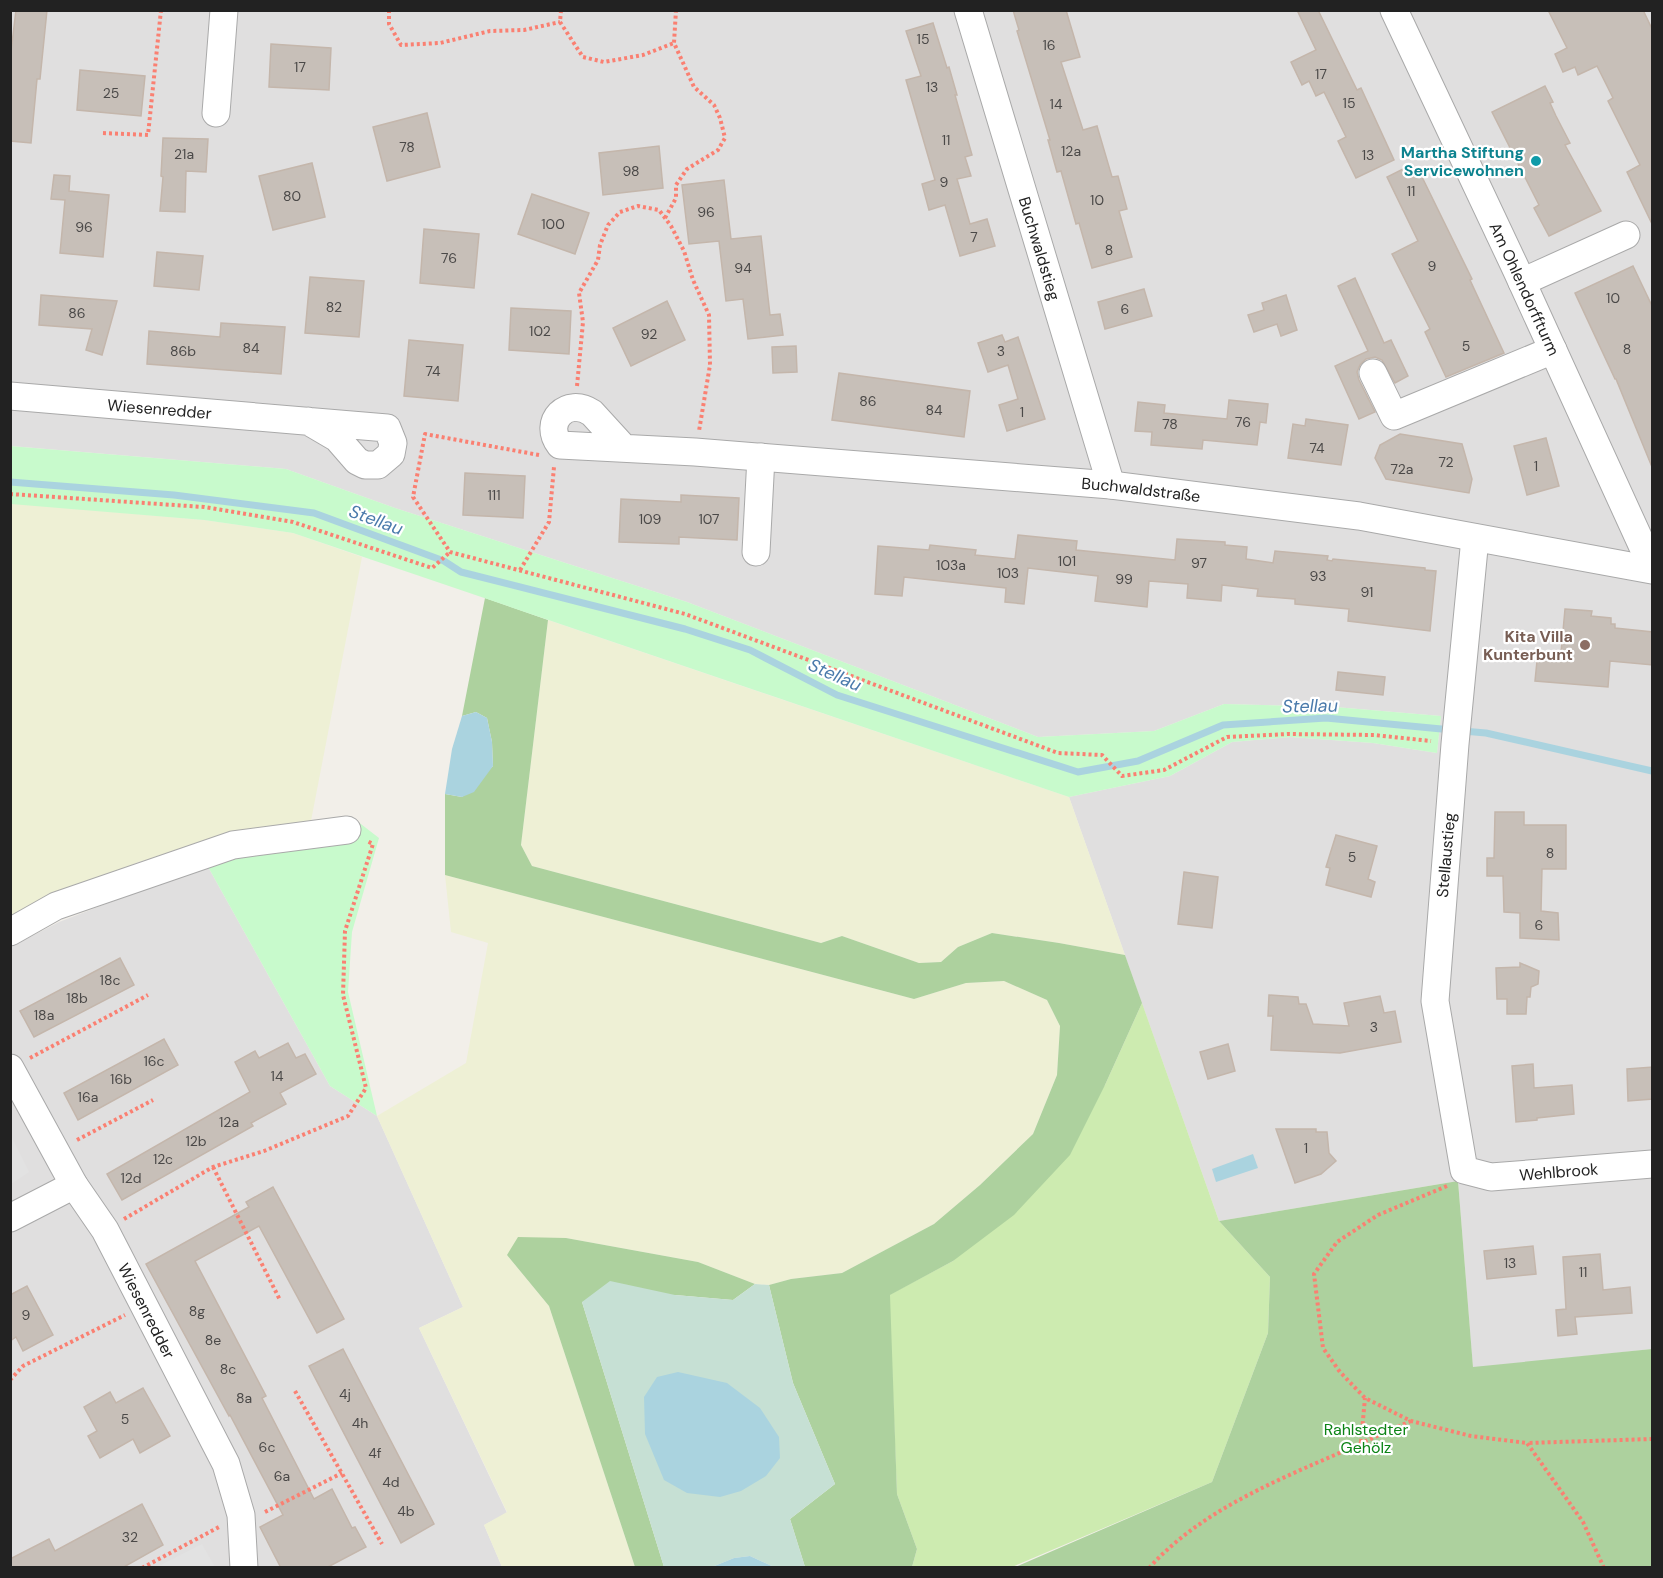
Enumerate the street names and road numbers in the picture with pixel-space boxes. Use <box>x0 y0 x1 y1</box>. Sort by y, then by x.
street label: Buchwaldstieg <box>1014 194 1065 303</box>
street label: Am Ohlendorffturm <box>1485 219 1565 359</box>
street label: Wiesenredder <box>106 394 213 424</box>
street label: Buchwaldstraße <box>1081 472 1202 507</box>
street label: Stellaustieg <box>1432 812 1460 898</box>
street label: Wehlbrook <box>1518 1158 1599 1185</box>
street label: Wiesenredder <box>113 1260 180 1362</box>

